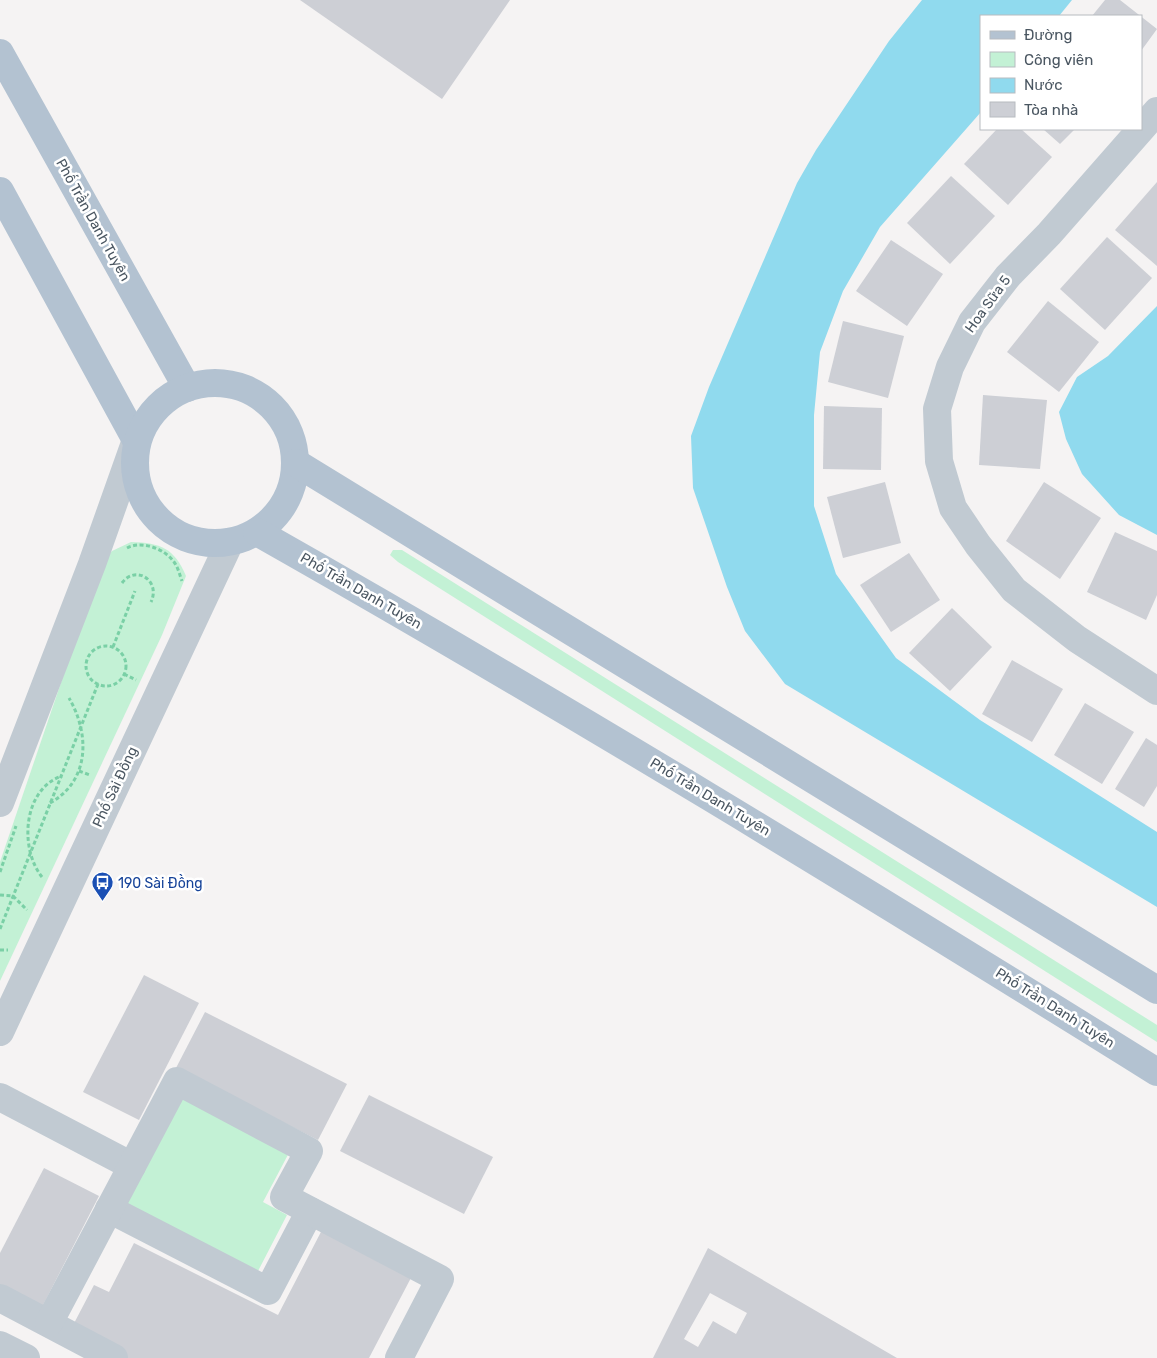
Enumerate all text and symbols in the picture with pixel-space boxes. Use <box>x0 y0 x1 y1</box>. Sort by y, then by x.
legend <box>980 15 1142 130</box>
text: Đường <box>1024 26 1072 44</box>
text: Công viên <box>1024 51 1093 69</box>
text: Nước <box>1024 76 1063 94</box>
text: Tòa nhà <box>1024 101 1078 119</box>
street label: Phố Trần Danh Tuyên <box>52 155 135 284</box>
street label: Hoa Sữa 5 <box>962 272 1014 336</box>
street label: Phố Trần Danh Tuyên <box>297 549 425 633</box>
street label: Phố Sài Đồng <box>88 744 141 830</box>
street label: Phố Trần Danh Tuyên <box>647 754 774 840</box>
bus stop icon: 190 Sài Đồng <box>90 871 114 902</box>
place label: 190 Sài Đồng <box>118 874 203 892</box>
street label: Phố Trần Danh Tuyên <box>992 964 1118 1052</box>

